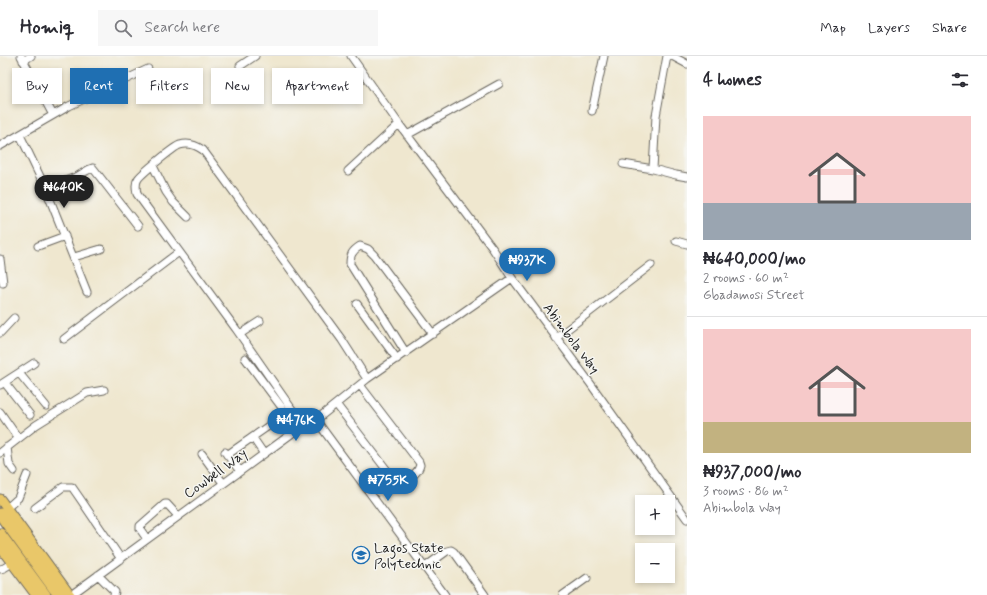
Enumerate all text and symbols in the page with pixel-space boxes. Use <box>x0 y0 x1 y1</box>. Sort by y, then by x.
search box <box>98 10 378 46</box>
text: Homiq <box>20 15 74 40</box>
icon: search <box>112 17 134 39</box>
text: Search here <box>144 18 220 38</box>
text: Map <box>820 19 846 37</box>
text: Layers <box>868 19 910 37</box>
text: Share <box>932 19 967 37</box>
chip: Buy <box>12 68 62 104</box>
chip: Rent <box>70 68 128 104</box>
chip: Filters <box>136 68 203 104</box>
chip: New <box>211 68 264 104</box>
chip: Apartment <box>272 68 363 104</box>
text: 4 homes <box>703 69 762 91</box>
icon: filters <box>949 69 971 91</box>
icon: home <box>801 142 873 214</box>
pin: ₦640K <box>36 175 92 209</box>
text: ₦640K <box>44 179 84 196</box>
pin: ₦937K <box>499 248 555 282</box>
text: ₦640,000/mo <box>703 248 806 270</box>
text: ₦937K <box>508 252 546 269</box>
text: 2 rooms · 60 m² <box>703 270 789 287</box>
text: Gbadamosi Street <box>703 287 805 304</box>
street label: Abimbola Way <box>539 300 604 378</box>
icon: home <box>801 355 873 427</box>
pin: ₦476K <box>268 408 324 442</box>
text: ₦476K <box>277 412 315 429</box>
street label: Cowbell Way <box>180 445 251 503</box>
text: ₦937,000/mo <box>703 461 802 483</box>
pin: ₦755K <box>360 468 416 502</box>
text: ₦755K <box>368 472 408 489</box>
text: 3 rooms · 86 m² <box>703 483 789 500</box>
map controls <box>635 495 675 583</box>
button: + <box>635 495 675 535</box>
text: Abimbola Way <box>703 500 781 517</box>
place label: Lagos State Polytechnic <box>374 539 443 573</box>
button: − <box>635 543 675 583</box>
school or university icon: Lagos State Polytechnic <box>351 545 371 565</box>

